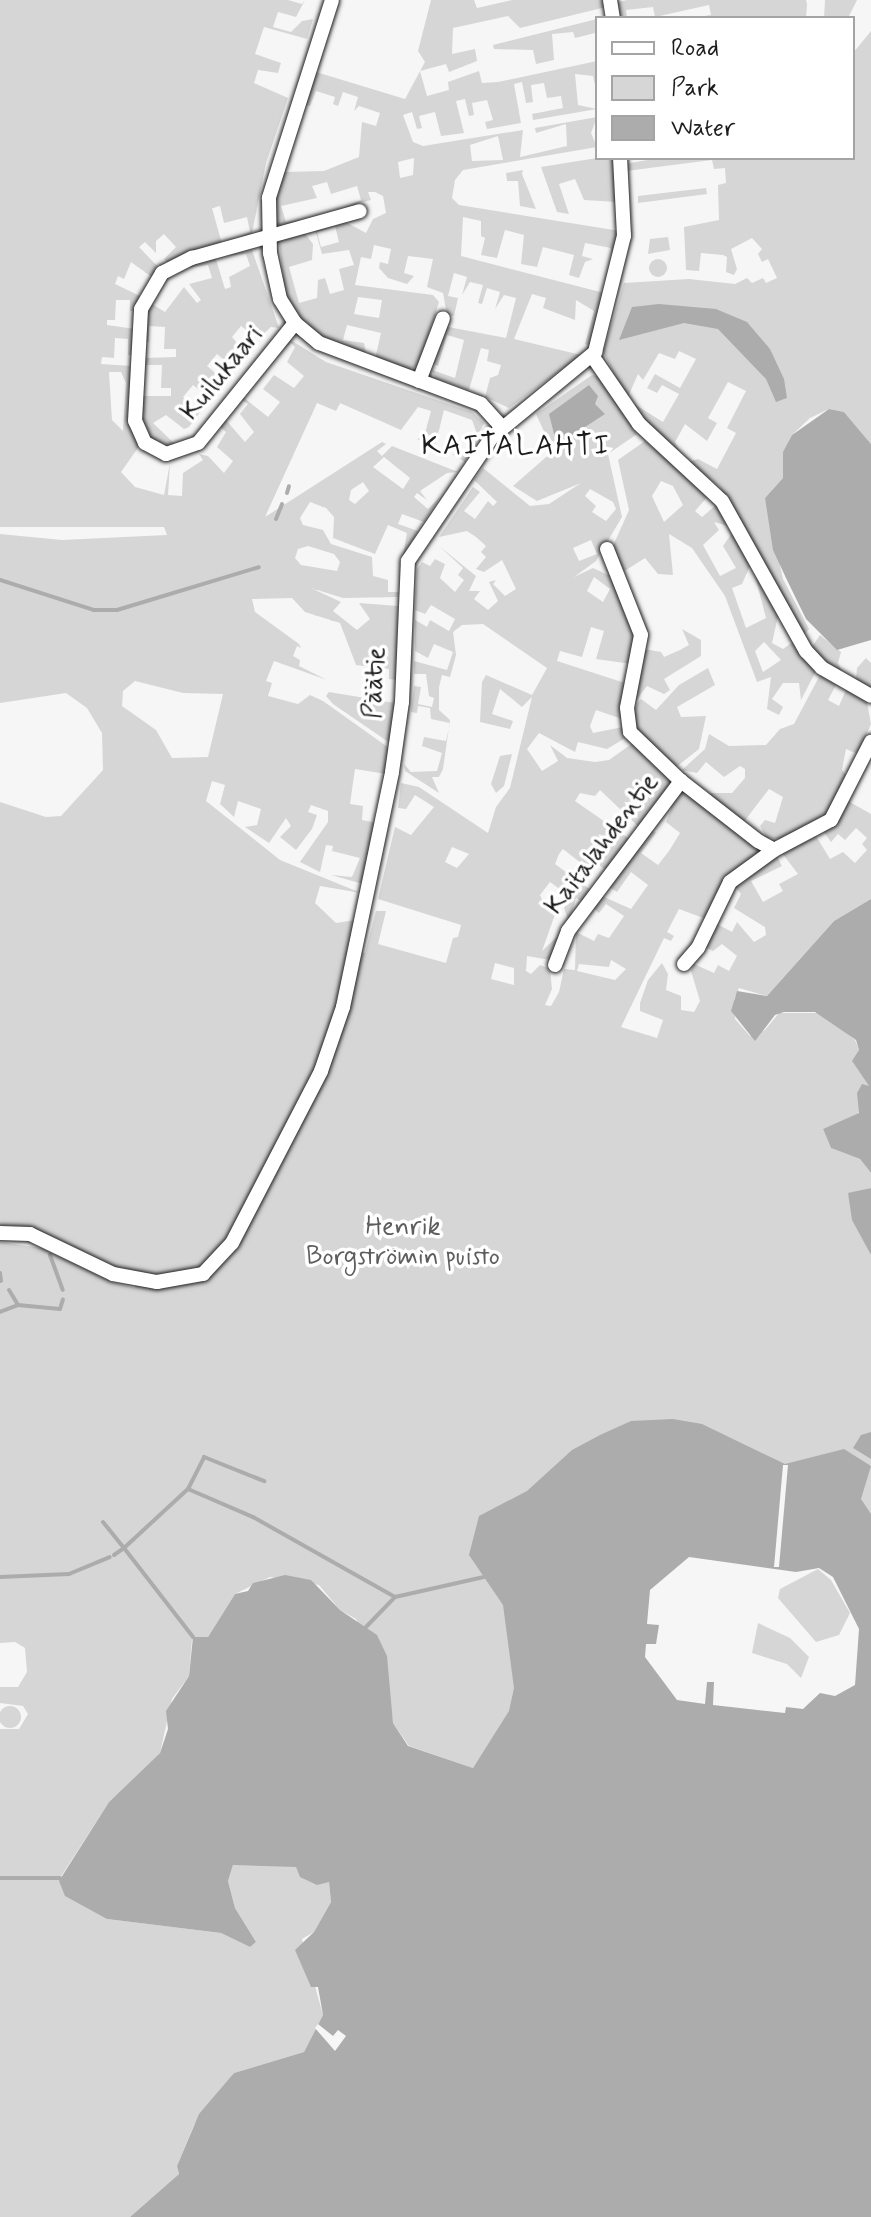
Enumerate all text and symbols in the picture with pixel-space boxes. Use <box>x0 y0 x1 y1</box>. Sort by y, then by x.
legend <box>595 16 855 160</box>
text: Road <box>671 33 719 64</box>
text: Park <box>671 73 719 104</box>
text: Water <box>671 113 735 144</box>
street label: Kuilukaari <box>175 320 271 428</box>
district label: KAITALAHTI <box>417 430 615 464</box>
street label: Päätie <box>359 646 393 720</box>
street label: Kaitalahdentie <box>540 768 666 922</box>
park label: Henrik Borgströmin puisto <box>305 1212 501 1274</box>

